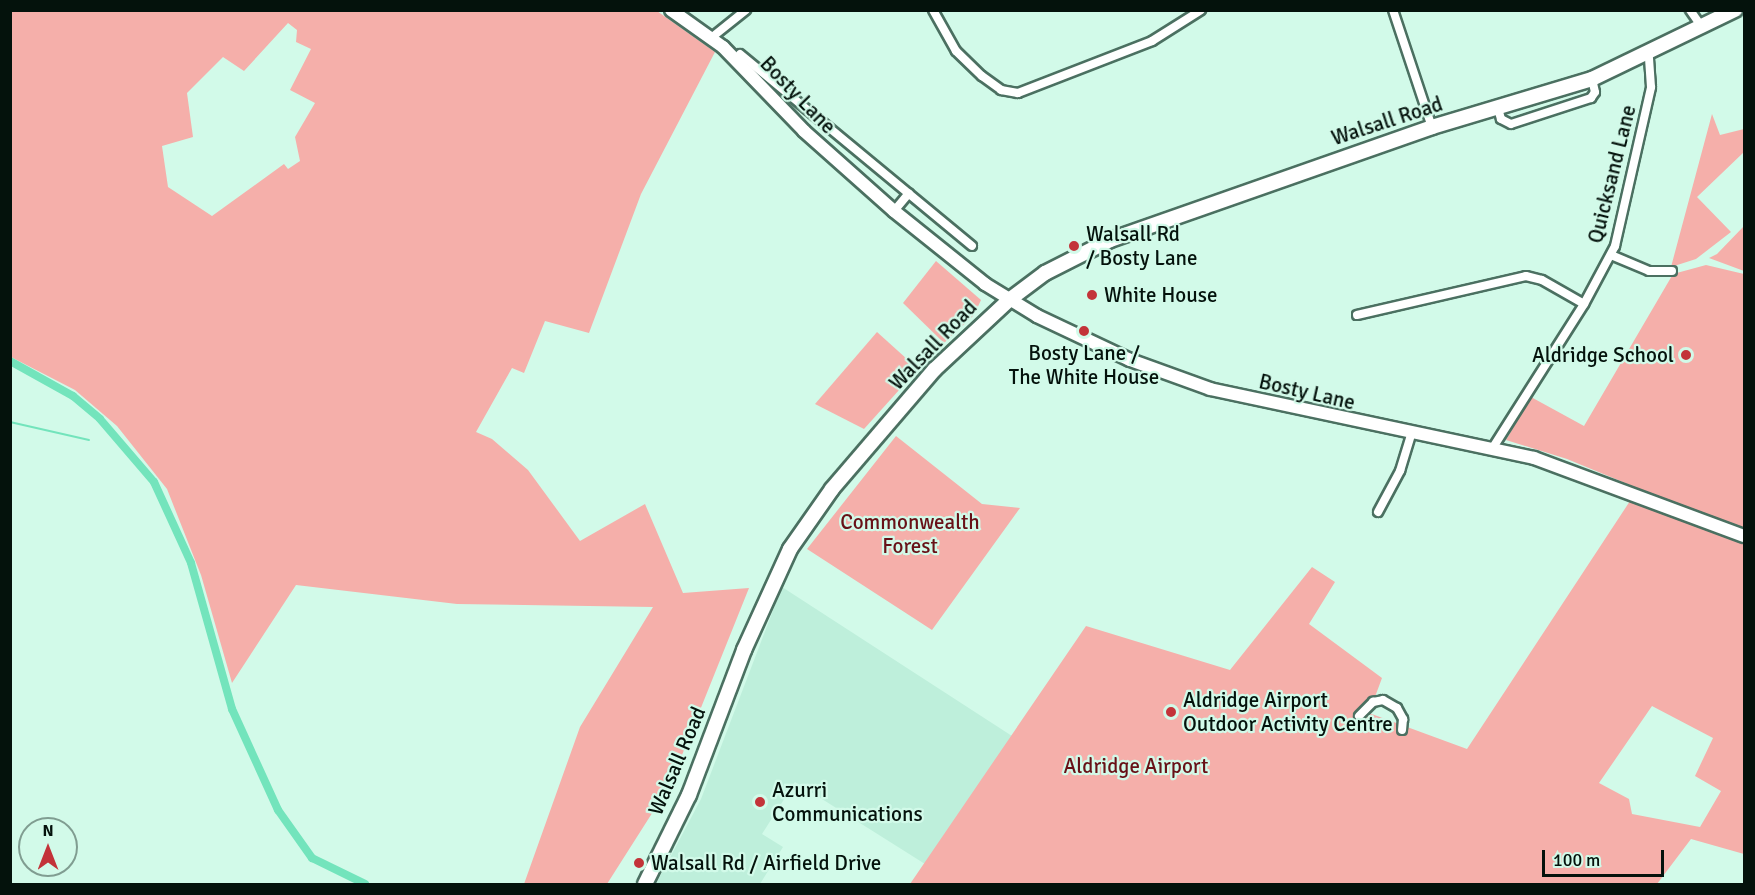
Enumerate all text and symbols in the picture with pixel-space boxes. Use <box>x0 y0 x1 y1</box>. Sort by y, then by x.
street label: Bosty Lane <box>755 51 841 139</box>
street label: Walsall Road <box>1328 91 1446 151</box>
street label: Quicksand Lane <box>1583 102 1641 246</box>
place label: Walsall Rd / Bosty Lane <box>1086 221 1198 271</box>
marker: Walsall Rd / Bosty Lane <box>1067 239 1081 253</box>
place label: White House <box>1104 282 1217 308</box>
marker: White House <box>1085 288 1099 302</box>
street label: Walsall Road <box>884 295 982 395</box>
marker: Bosty Lane / The White House <box>1077 324 1091 338</box>
place label: Bosty Lane / The White House <box>1009 340 1159 390</box>
place label: Aldridge School <box>1532 342 1674 368</box>
marker: Aldridge School <box>1679 348 1693 362</box>
street label: Bosty Lane <box>1256 369 1358 415</box>
park label: Commonwealth Forest <box>840 509 980 559</box>
place label: Aldridge Airport Outdoor Activity Centre <box>1183 687 1393 737</box>
street label: Walsall Road <box>643 703 711 819</box>
marker: Aldridge Airport Outdoor Activity Centre <box>1164 705 1178 719</box>
park label: Aldridge Airport <box>1064 753 1208 779</box>
place label: Azurri Communications <box>772 777 923 827</box>
marker: Azurri Communications <box>753 795 767 809</box>
north arrow <box>18 817 78 877</box>
text: N <box>42 821 54 841</box>
scale bar <box>1545 838 1666 876</box>
text: 100 m <box>1553 849 1600 871</box>
place label: Walsall Rd / Airfield Drive <box>651 850 881 876</box>
marker: Walsall Rd / Airfield Drive <box>632 856 646 870</box>

